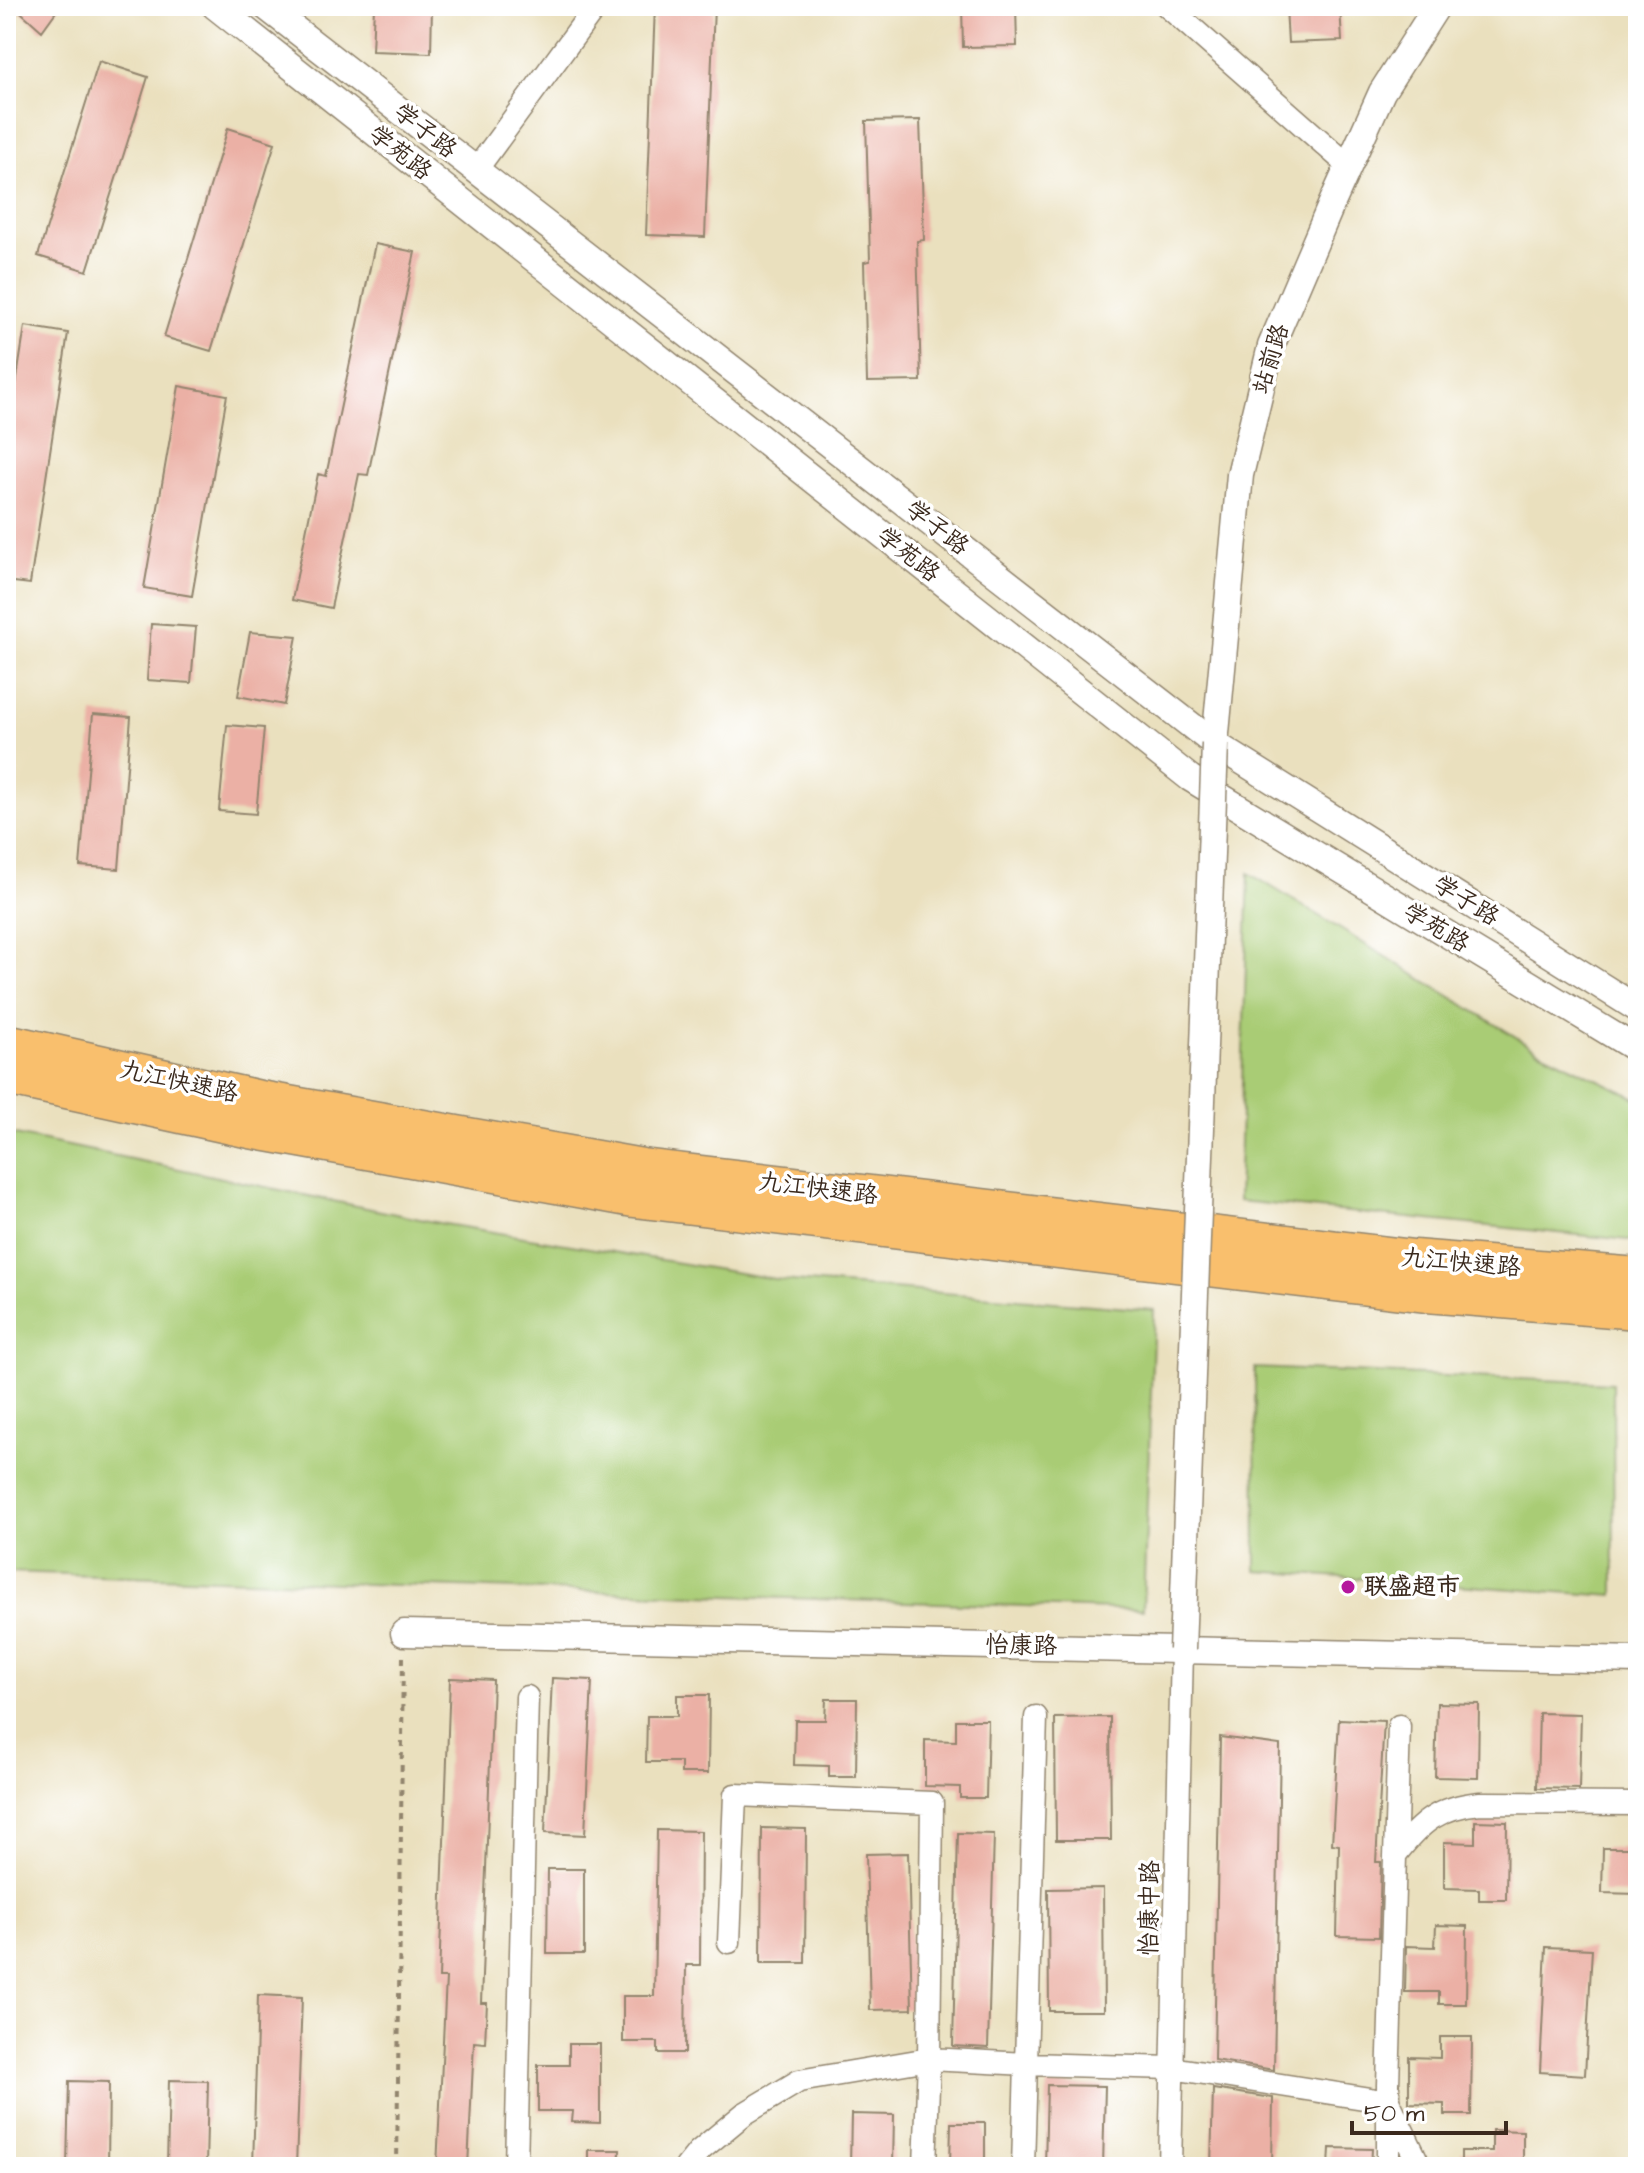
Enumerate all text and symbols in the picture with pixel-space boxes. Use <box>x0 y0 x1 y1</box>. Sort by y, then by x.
street label: 学子路 <box>386 95 464 167</box>
street label: 学苑路 <box>361 117 439 189</box>
street label: 站前路 <box>1244 320 1298 398</box>
street label: 学子路 <box>898 492 976 564</box>
street label: 学苑路 <box>869 519 947 591</box>
street label: 学子路 <box>1426 868 1506 934</box>
street label: 学苑路 <box>1396 895 1476 961</box>
street label: 九江快速路 <box>117 1053 241 1111</box>
street label: 九江快速路 <box>756 1165 880 1213</box>
street label: 九江快速路 <box>1400 1241 1522 1285</box>
place label: 联盛超市 <box>1364 1570 1460 1604</box>
marker: 联盛超市 <box>1339 1578 1357 1596</box>
street label: 怡康路 <box>985 1628 1057 1664</box>
street label: 怡康中路 <box>1132 1860 1168 1956</box>
scale bar <box>1352 2085 1506 2135</box>
text: 50 m <box>1364 2097 1425 2131</box>

